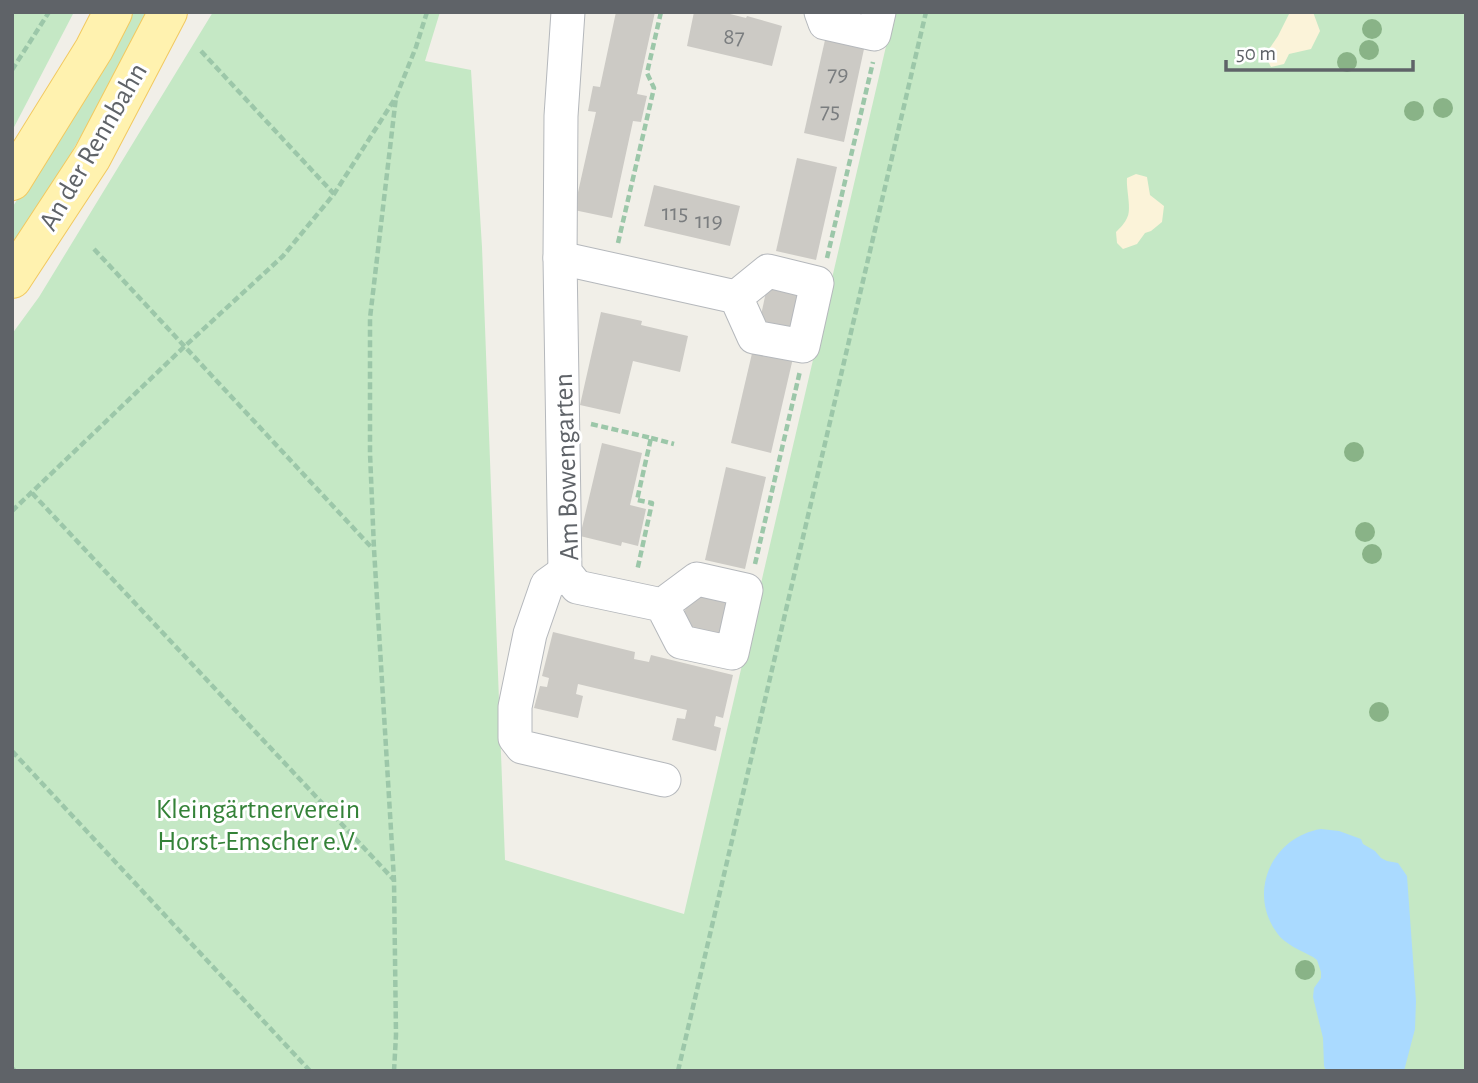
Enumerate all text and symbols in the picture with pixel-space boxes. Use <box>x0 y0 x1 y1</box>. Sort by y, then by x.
house number: 87 <box>723 25 745 49</box>
scale bar <box>1226 28 1413 72</box>
text: 50 m <box>1236 43 1276 64</box>
street label: An der Rennbahn <box>35 59 153 235</box>
house number: 79 <box>827 62 849 86</box>
house number: 75 <box>820 99 840 123</box>
house number: 115 <box>662 201 688 225</box>
house number: 119 <box>695 209 723 233</box>
street label: Am Bowengarten <box>550 373 584 561</box>
park label: Kleingärtnerverein Horst-Emscher e.V. <box>156 796 360 856</box>

